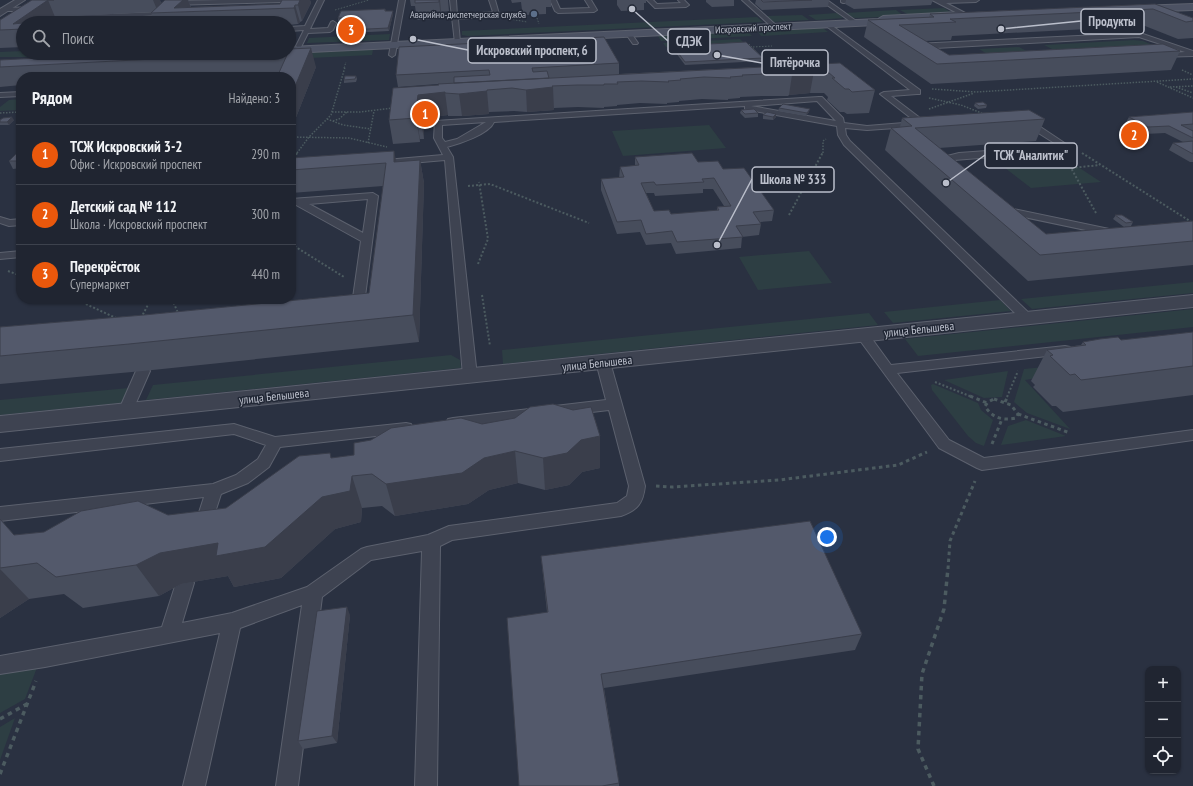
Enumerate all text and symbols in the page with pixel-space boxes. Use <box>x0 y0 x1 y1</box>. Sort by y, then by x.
place label: Аварийно-диспетчерская служба <box>410 8 526 21</box>
marker: Аварийно-диспетчерская служба <box>529 9 539 19</box>
callout: Продукты <box>1081 9 1144 34</box>
text: Продукты <box>1088 13 1136 30</box>
pin: 3 <box>338 15 364 45</box>
search box <box>16 16 296 60</box>
street label: Искровский проспект <box>715 19 792 36</box>
icon: search <box>30 27 52 49</box>
text: Поиск <box>62 29 94 48</box>
callout: СДЭК <box>668 29 710 54</box>
text: СДЭК <box>676 33 702 50</box>
callout: Искровский проспект, 6 <box>468 38 596 63</box>
text: Искровский проспект, 6 <box>476 42 588 59</box>
callout: Пятёрочка <box>762 50 828 75</box>
text: Пятёрочка <box>770 54 820 71</box>
text: Рядом <box>32 87 72 109</box>
text: Найдено: 3 <box>229 90 280 107</box>
pin: 1 <box>412 99 438 129</box>
pin: 2 <box>1121 120 1147 150</box>
text: ТСЖ Искровский 3-2 <box>70 137 183 156</box>
callout: ТСЖ "Аналитик" <box>985 143 1077 168</box>
text: 1 <box>42 146 48 163</box>
text: 290 m <box>251 146 280 163</box>
text: ТСЖ "Аналитик" <box>994 147 1069 164</box>
text: Офис · Искровский проспект <box>70 156 202 173</box>
callout: Школа № 333 <box>752 167 834 192</box>
text: Школа № 333 <box>760 171 826 188</box>
text: Детский сад № 112 <box>70 197 177 216</box>
text: 2 <box>42 206 48 223</box>
text: 300 m <box>251 206 280 223</box>
text: Школа · Искровский проспект <box>70 216 207 233</box>
text: Перекрёсток <box>70 257 140 276</box>
text: 3 <box>42 266 48 283</box>
text: 440 m <box>251 266 280 283</box>
text: Супермаркет <box>70 276 129 293</box>
street label: улица Белышева <box>883 318 955 340</box>
street label: улица Белышева <box>561 352 633 374</box>
street label: улица Белышева <box>238 385 310 407</box>
your location <box>817 527 837 547</box>
map controls <box>1145 666 1181 774</box>
button: + <box>1145 666 1181 702</box>
button: − <box>1145 702 1181 738</box>
button: locate <box>1145 738 1181 774</box>

